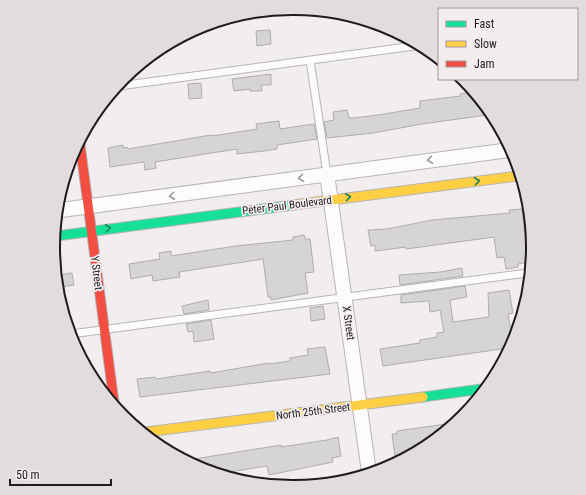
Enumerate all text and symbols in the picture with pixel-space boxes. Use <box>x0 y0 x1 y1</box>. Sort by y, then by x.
legend <box>438 8 578 80</box>
text: Fast <box>474 17 495 31</box>
text: Slow <box>474 37 497 51</box>
text: Jam <box>474 57 495 71</box>
one-way arrow <box>427 156 433 165</box>
one-way arrow <box>298 173 304 182</box>
one-way arrow <box>474 177 480 186</box>
one-way arrow <box>169 191 175 200</box>
one-way arrow <box>345 193 351 202</box>
street label: Peter Paul Boulevard <box>242 194 333 217</box>
one-way arrow <box>105 224 111 233</box>
street label: Y Street <box>88 255 105 291</box>
street label: X Street <box>340 305 357 341</box>
street label: North 25th Street <box>275 400 351 423</box>
scale bar <box>10 461 111 487</box>
text: 50 m <box>16 468 40 482</box>

